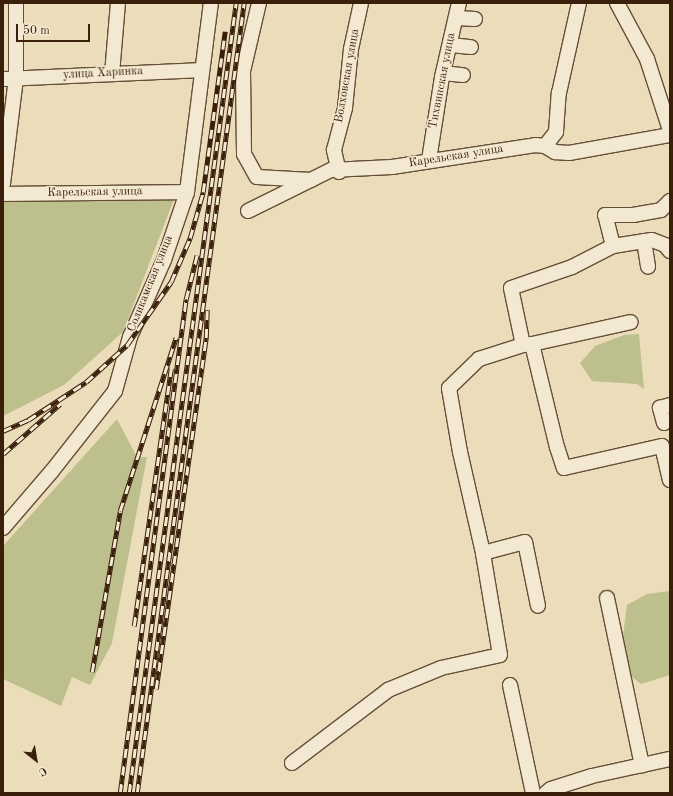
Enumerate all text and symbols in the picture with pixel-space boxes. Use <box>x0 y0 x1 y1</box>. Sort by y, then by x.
scale bar <box>18 16 92 42</box>
text: 50 m <box>23 25 50 37</box>
street label: Волховская улица <box>333 28 363 124</box>
street label: Тихвинская улица <box>427 32 459 130</box>
street label: улица Харинка <box>63 65 143 83</box>
street label: Карельская улица <box>408 142 504 172</box>
street label: Карельская улица <box>47 185 143 201</box>
street label: Соликамская улица <box>125 234 177 334</box>
north arrow <box>16 740 56 780</box>
text: С <box>36 764 48 777</box>

